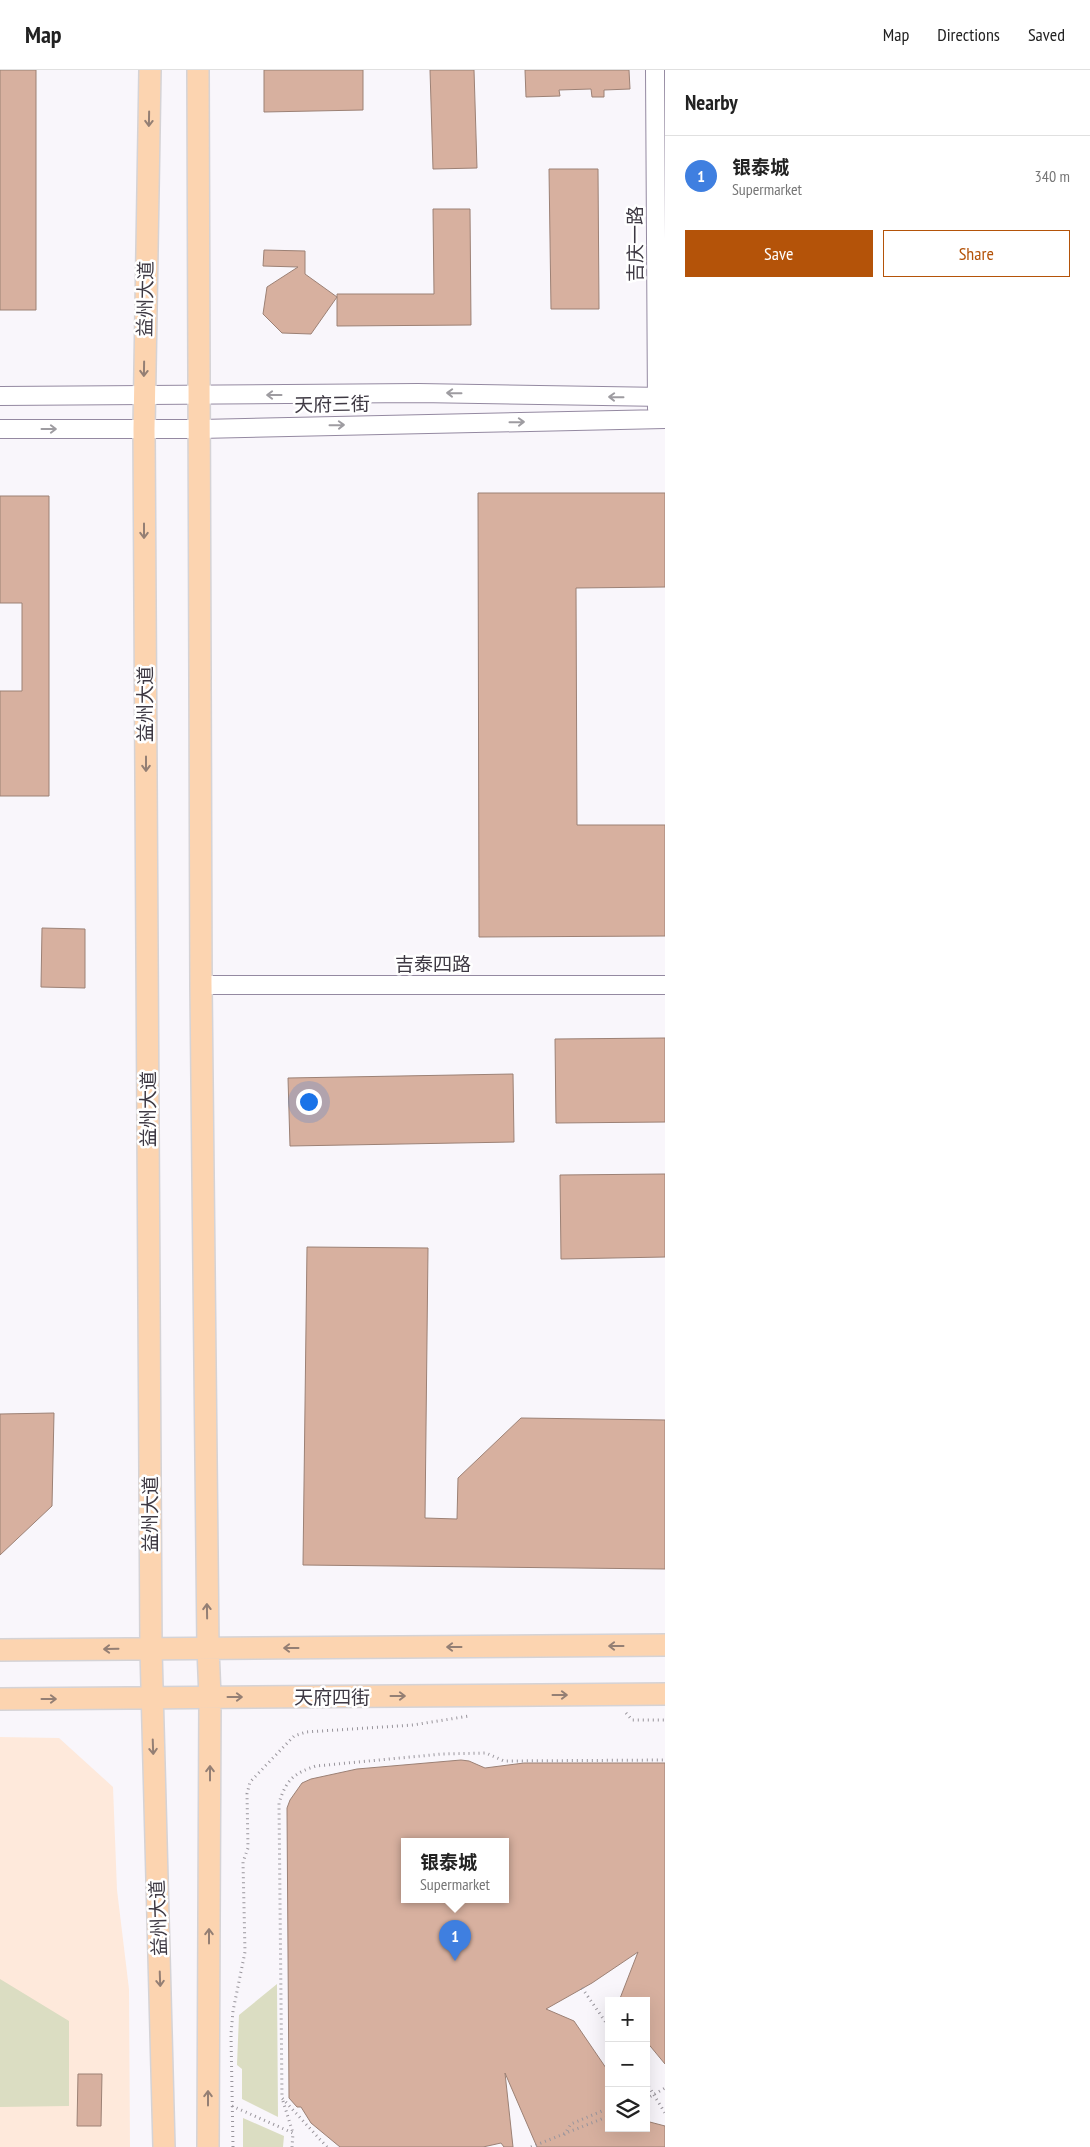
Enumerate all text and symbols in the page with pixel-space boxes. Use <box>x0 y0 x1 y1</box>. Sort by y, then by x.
text: Map <box>25 19 62 50</box>
text: Map <box>883 23 909 46</box>
text: Directions <box>937 23 1000 46</box>
text: Saved <box>1028 23 1065 46</box>
text: Nearby <box>685 89 738 116</box>
one-way arrow <box>144 110 154 126</box>
text: 银泰城 <box>732 155 789 179</box>
text: 1 <box>697 166 705 186</box>
text: 340 m <box>1035 166 1070 186</box>
text: Supermarket <box>732 179 802 199</box>
street label: 吉庆一路 <box>623 206 647 282</box>
button: Save <box>685 230 873 277</box>
button: Share <box>883 230 1070 277</box>
street label: 益州大道 <box>132 261 158 337</box>
one-way arrow <box>139 360 149 376</box>
one-way arrow <box>446 389 462 398</box>
one-way arrow <box>266 390 282 400</box>
street label: 天府三街 <box>294 391 370 417</box>
one-way arrow <box>609 392 625 401</box>
one-way arrow <box>508 417 524 426</box>
one-way arrow <box>328 420 344 430</box>
one-way arrow <box>40 424 56 434</box>
one-way arrow <box>139 522 149 539</box>
street label: 益州大道 <box>133 666 157 742</box>
one-way arrow <box>141 755 151 771</box>
street label: 吉泰四路 <box>395 952 471 976</box>
street label: 益州大道 <box>136 1071 160 1147</box>
your location <box>296 1089 322 1115</box>
street label: 益州大道 <box>138 1476 162 1552</box>
one-way arrow <box>202 1603 212 1620</box>
one-way arrow <box>609 1641 625 1650</box>
one-way arrow <box>446 1642 462 1652</box>
one-way arrow <box>284 1643 300 1653</box>
one-way arrow <box>104 1644 120 1654</box>
street label: 天府四街 <box>294 1685 370 1709</box>
one-way arrow <box>552 1690 568 1700</box>
one-way arrow <box>390 1691 406 1701</box>
one-way arrow <box>227 1692 243 1702</box>
one-way arrow <box>40 1694 56 1704</box>
one-way arrow <box>148 1738 158 1755</box>
one-way arrow <box>205 1766 215 1782</box>
popup <box>401 1838 509 1903</box>
text: 银泰城 <box>420 1850 477 1874</box>
text: Supermarket <box>420 1874 490 1894</box>
street label: 益州大道 <box>145 1880 171 1956</box>
pin: 1 <box>439 1920 471 1961</box>
one-way arrow <box>204 1928 214 1944</box>
one-way arrow <box>155 1971 164 1987</box>
map controls <box>605 1997 650 2132</box>
button: + <box>605 1997 650 2042</box>
button: − <box>605 2042 650 2087</box>
button: layers <box>605 2087 650 2132</box>
one-way arrow <box>203 2091 213 2107</box>

